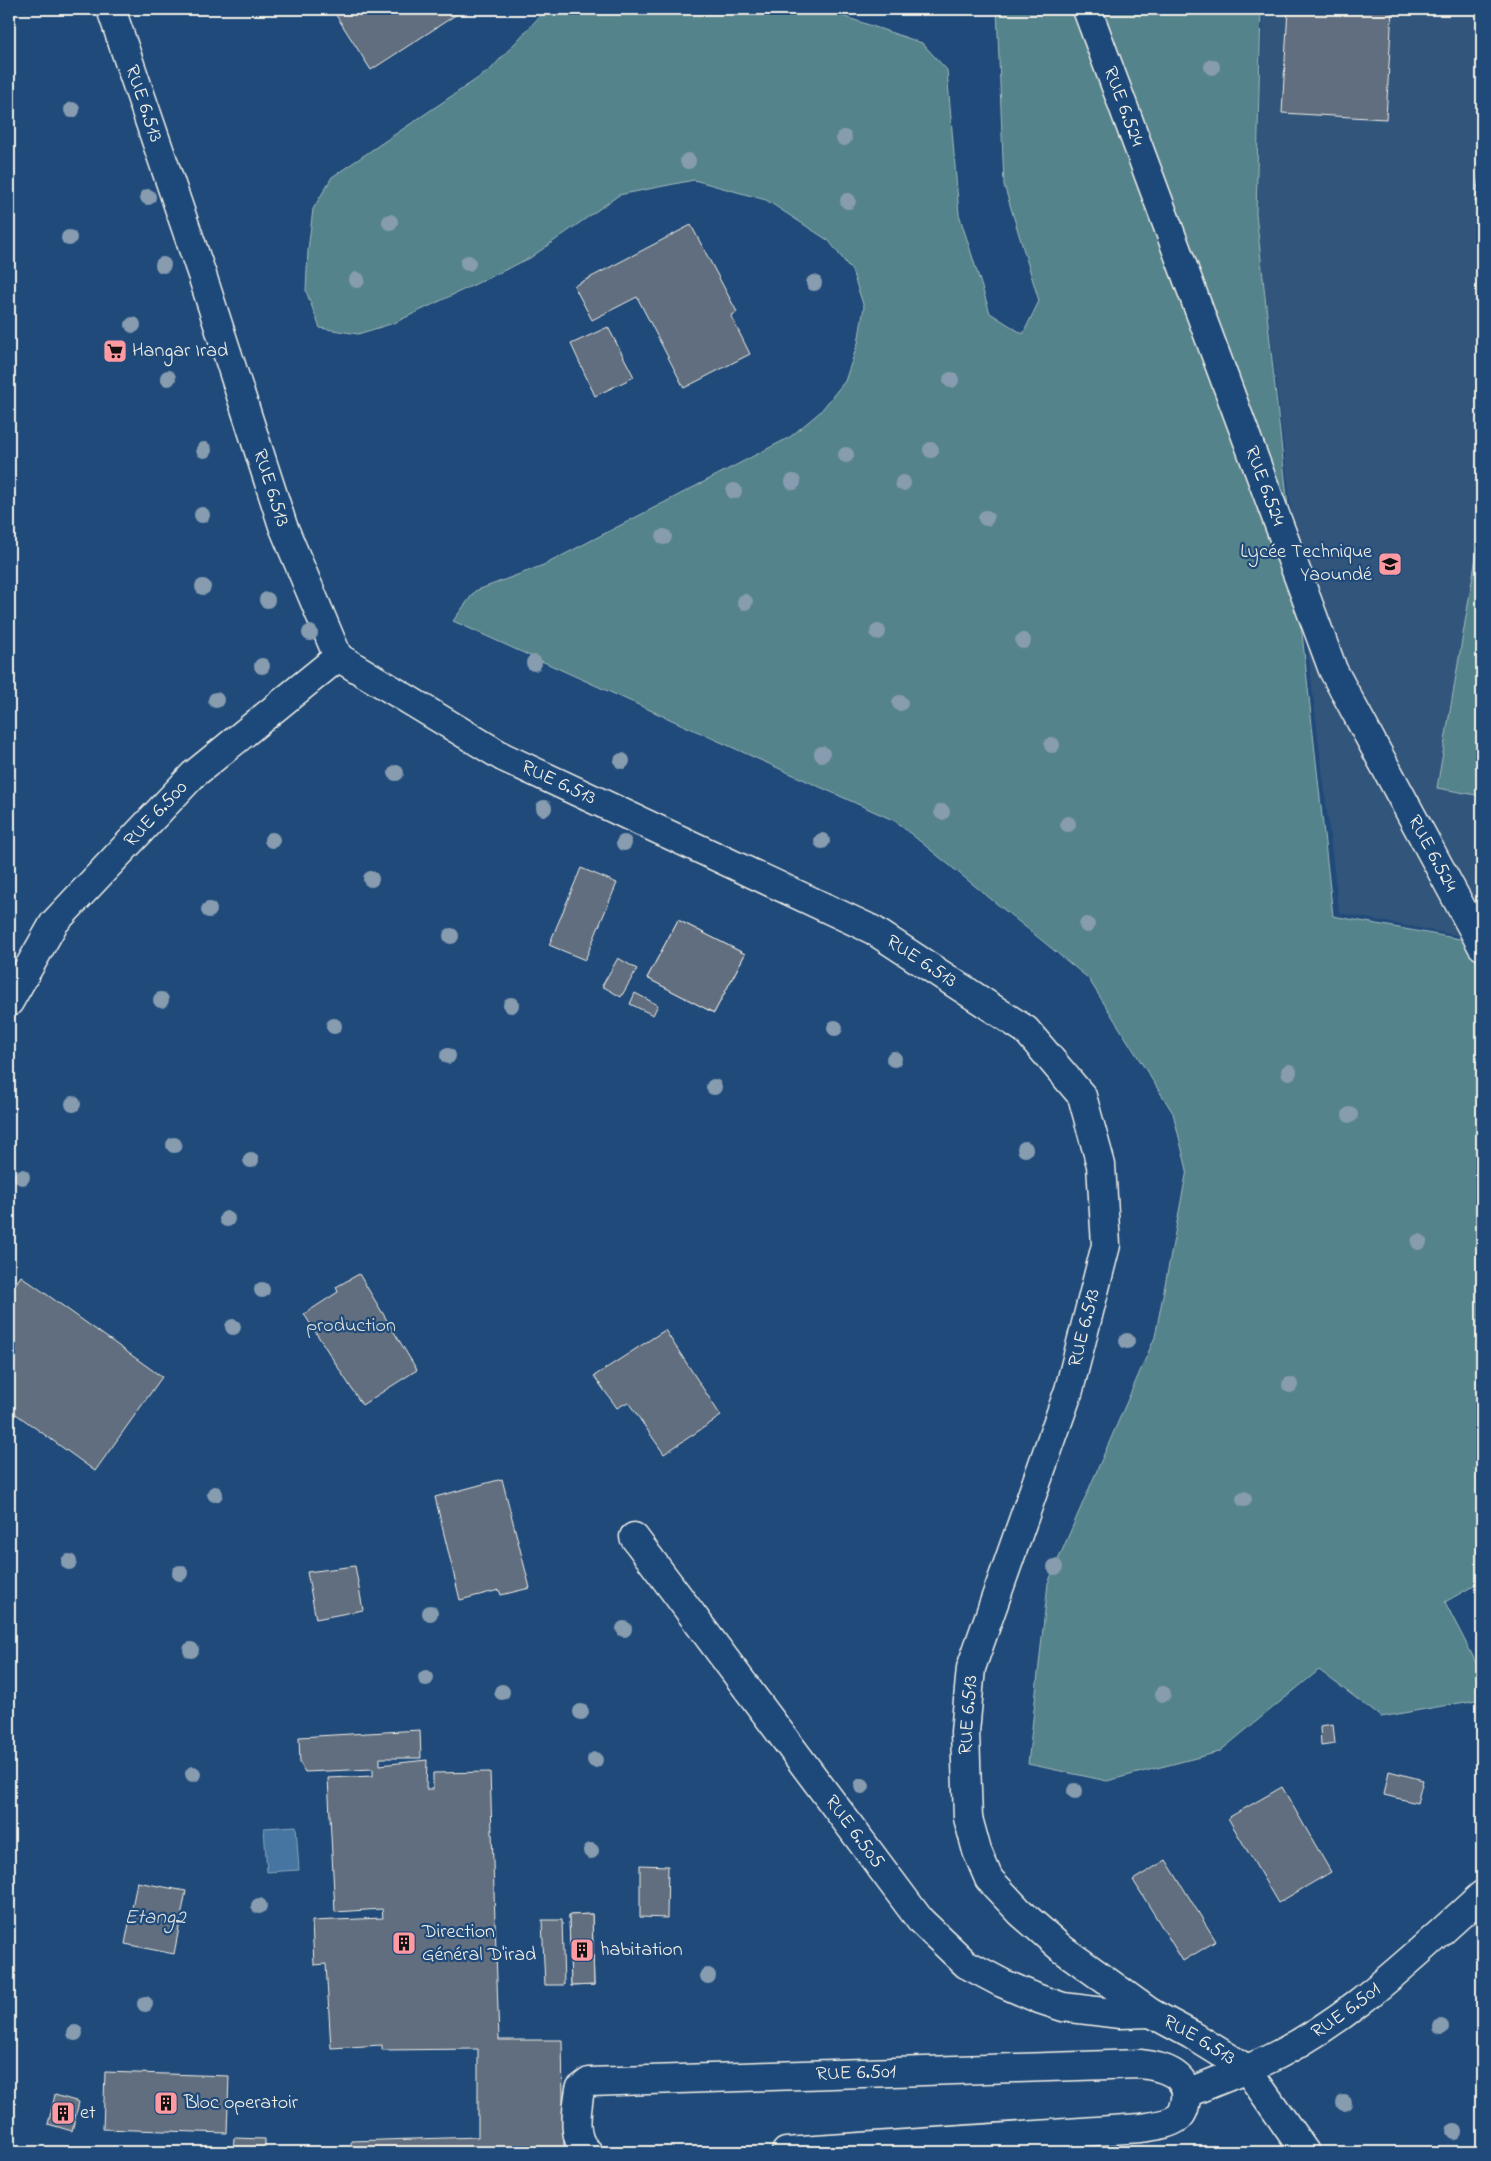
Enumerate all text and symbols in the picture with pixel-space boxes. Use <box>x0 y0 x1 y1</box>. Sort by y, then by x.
street label: RUE 6.513 <box>117 61 170 146</box>
street label: RUE 6.524 <box>1095 62 1151 151</box>
place label: Hangar Irad <box>132 337 228 367</box>
supermarket icon: Hangar Irad <box>102 338 128 364</box>
street label: RUE 6.524 <box>1236 442 1293 530</box>
street label: RUE 6.513 <box>245 446 297 530</box>
place label: Lycée Technique Yaoundé <box>1240 538 1372 590</box>
school or university icon: Lycée Technique Yaoundé <box>1377 551 1403 577</box>
street label: RUE 6.513 <box>516 753 601 813</box>
street label: RUE 6.500 <box>117 774 195 854</box>
street label: RUE 6.524 <box>1400 810 1465 897</box>
street label: RUE 6.513 <box>880 928 963 996</box>
street label: RUE 6.513 <box>1061 1286 1109 1370</box>
park label: production <box>306 1312 396 1341</box>
street label: RUE 6.513 <box>952 1674 986 1756</box>
street label: RUE 6.505 <box>817 1789 891 1875</box>
water label: Etang2 <box>124 1903 187 1934</box>
place label: Direction Général D'irad <box>421 1918 536 1970</box>
building icon: Direction Général D'irad <box>391 1930 417 1956</box>
place label: habitation <box>600 1936 683 1965</box>
building icon: habitation <box>569 1937 595 1963</box>
street label: RUE 6.501 <box>1306 1976 1387 2047</box>
street label: RUE 6.513 <box>1158 2008 1241 2073</box>
street label: RUE 6.501 <box>815 2057 897 2089</box>
place label: Bloc operatoir <box>183 2089 299 2118</box>
building icon: Bloc operatoir <box>153 2090 179 2116</box>
place label: et <box>80 2099 96 2128</box>
building icon: et <box>50 2100 76 2126</box>

